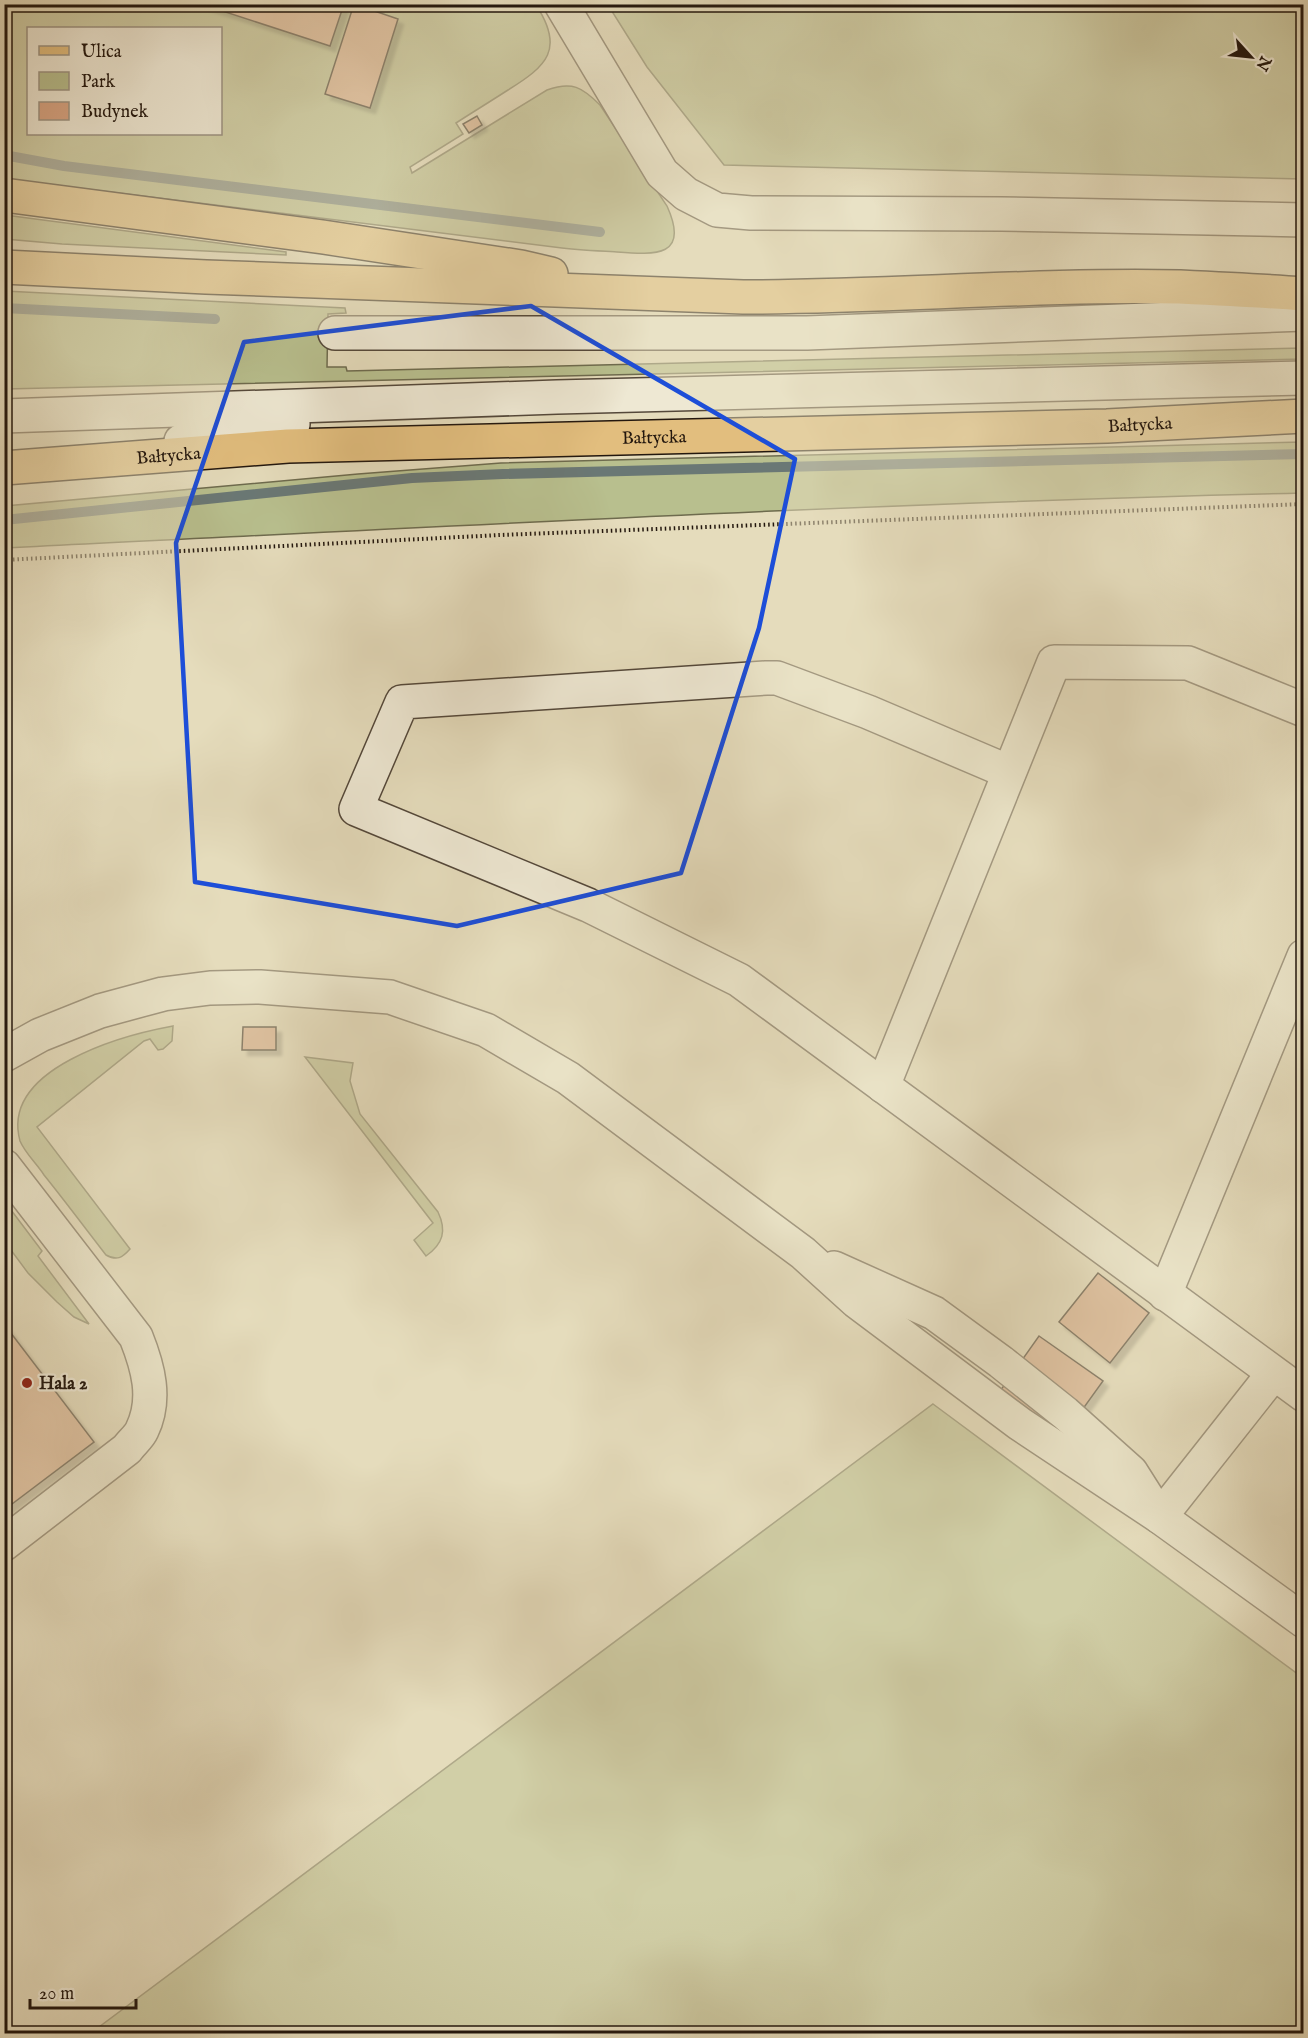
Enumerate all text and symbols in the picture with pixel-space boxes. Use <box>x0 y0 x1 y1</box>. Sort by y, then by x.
legend <box>27 27 222 135</box>
north arrow <box>1221 27 1281 87</box>
text: Ulica <box>81 41 122 64</box>
text: N <box>1250 51 1275 74</box>
text: Park <box>81 71 116 94</box>
text: Budynek <box>81 101 148 124</box>
street label: Bałtycka <box>1107 413 1173 439</box>
street label: Bałtycka <box>622 426 687 451</box>
street label: Bałtycka <box>136 443 202 471</box>
place label: Hala 2 <box>39 1373 88 1396</box>
marker: Hala 2 <box>20 1376 34 1390</box>
scale bar <box>30 1972 136 2010</box>
text: 20 m <box>39 1983 74 2006</box>

